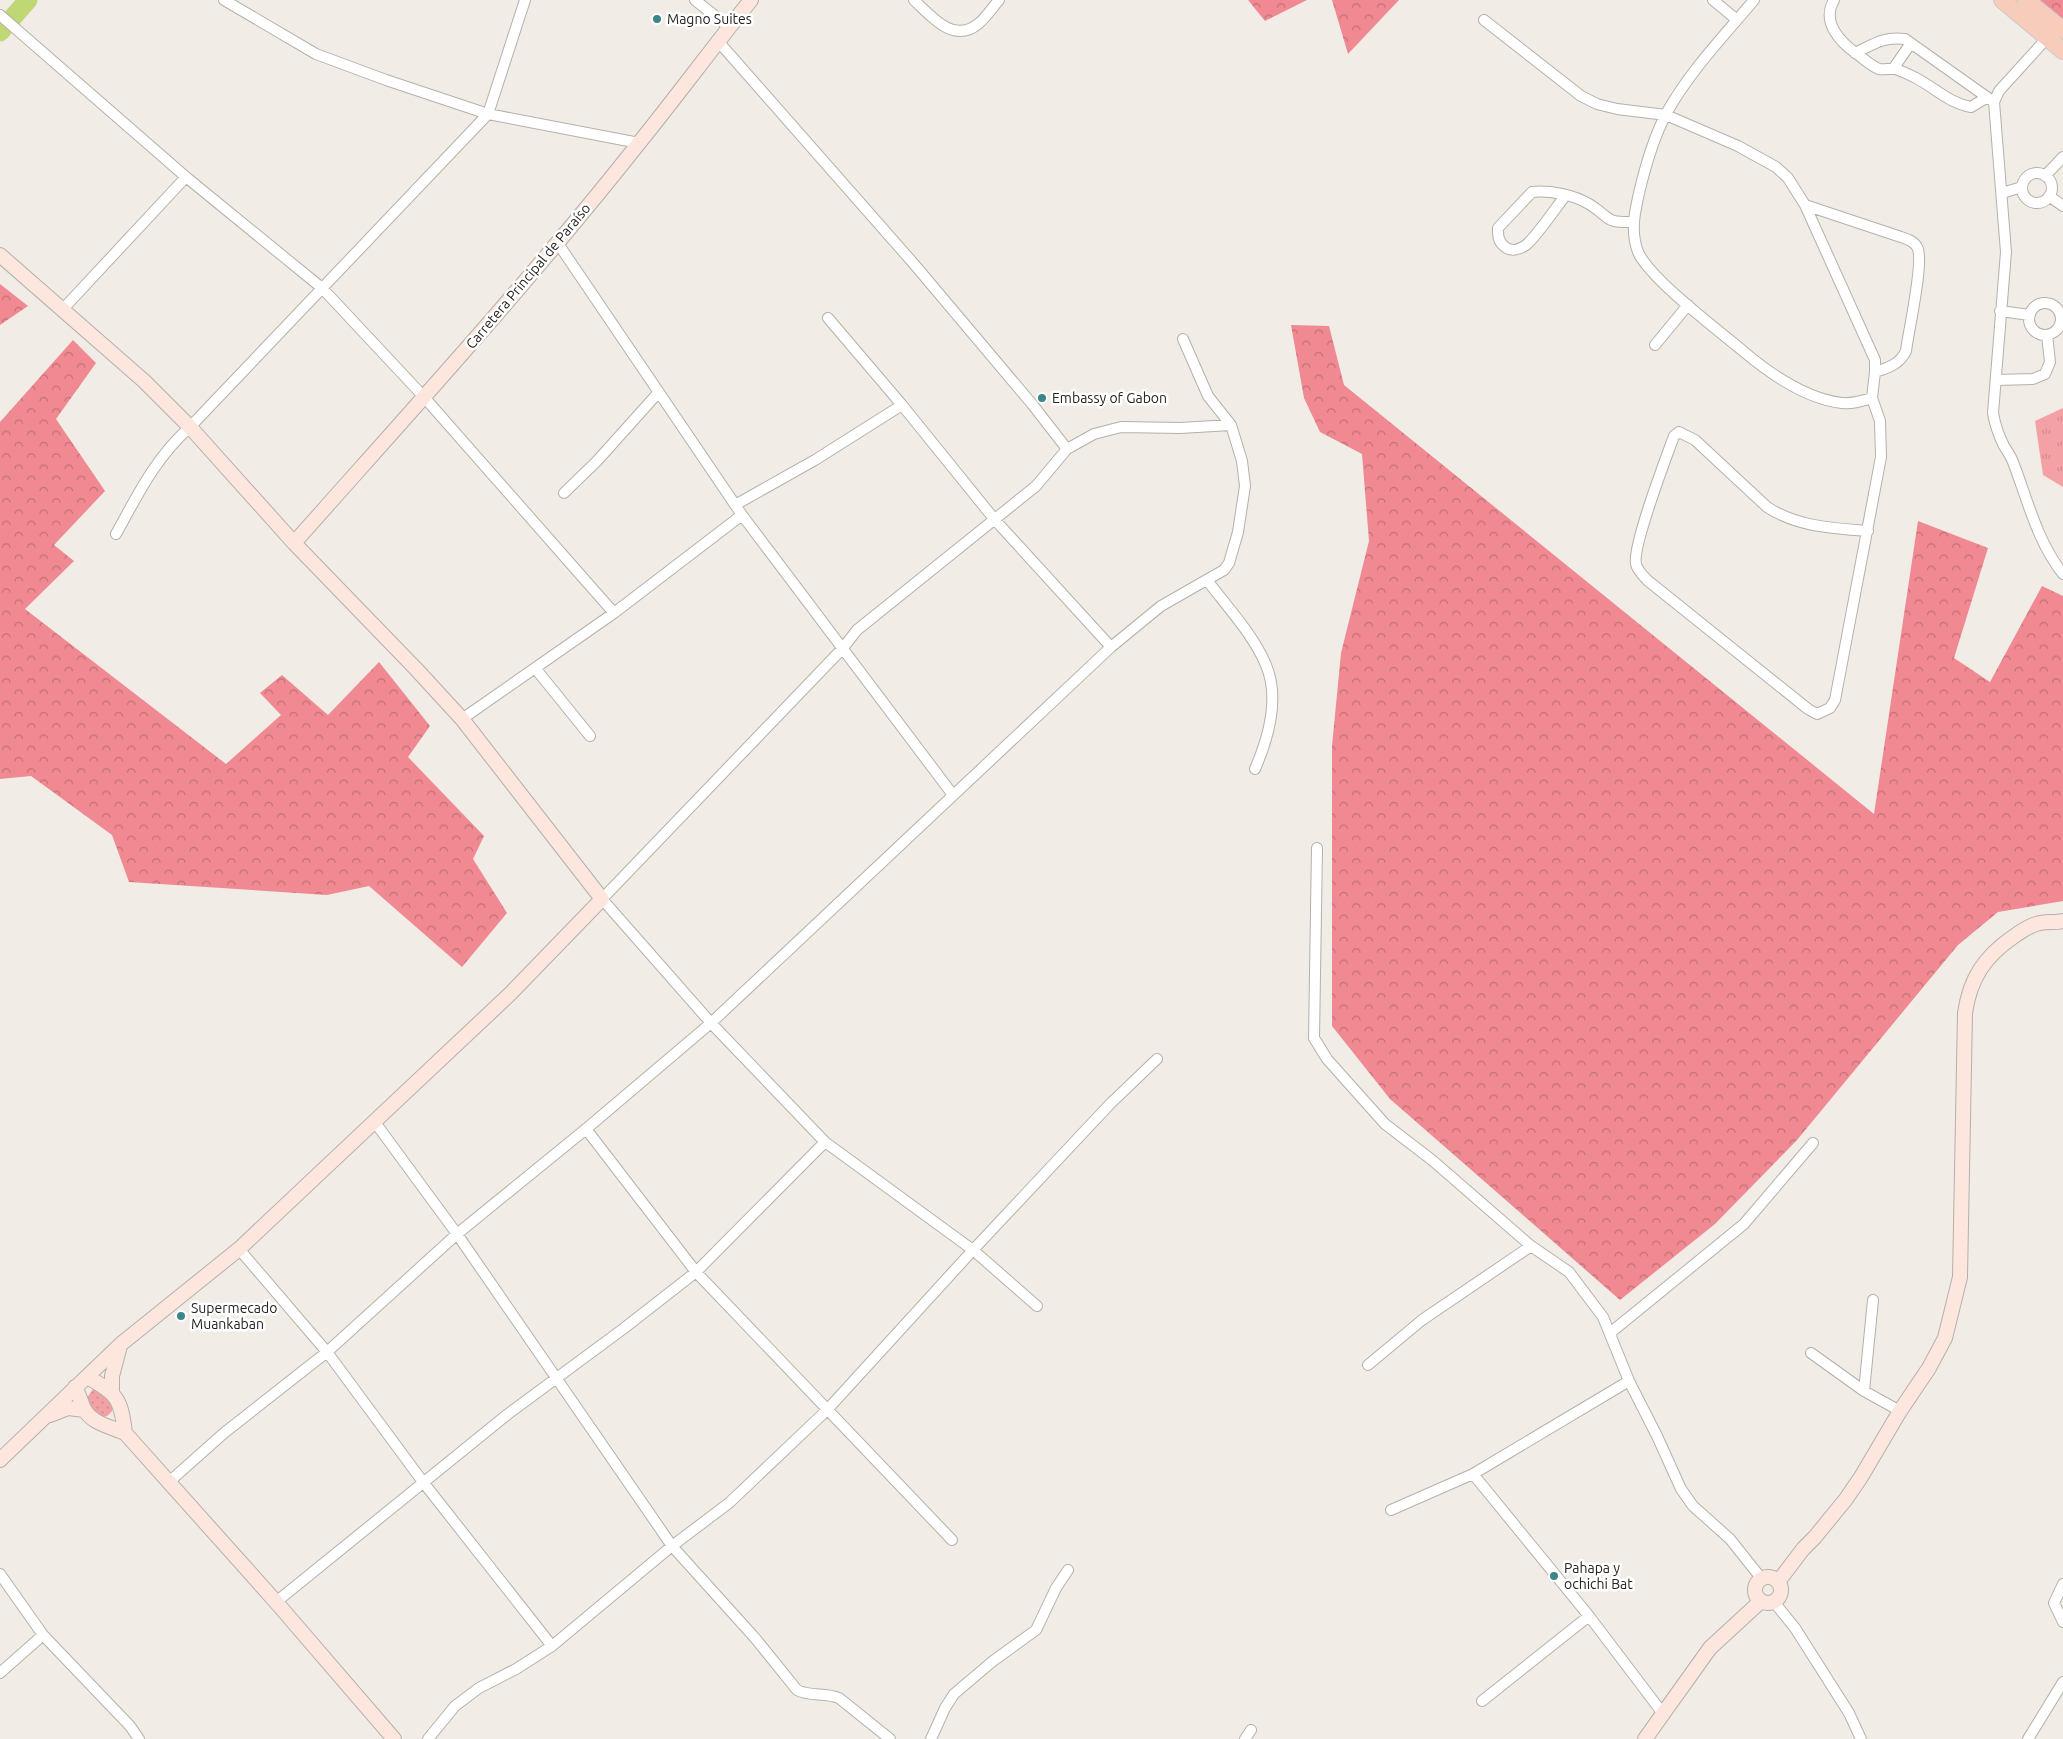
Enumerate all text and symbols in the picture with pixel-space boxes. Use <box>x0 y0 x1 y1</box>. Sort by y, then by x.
place label: Magno Suites <box>667 11 752 27</box>
marker: Magno Suites <box>651 13 663 25</box>
street label: Carretera Principal de Paraíso <box>462 200 594 352</box>
place label: Embassy of Gabon <box>1052 390 1167 406</box>
marker: Embassy of Gabon <box>1036 392 1048 404</box>
place label: Supermecado Muankaban <box>191 1300 277 1332</box>
marker: Supermecado Muankaban <box>175 1310 187 1322</box>
place label: Pahapa y ochichi Bat <box>1564 1560 1633 1592</box>
marker: Pahapa y ochichi Bat <box>1548 1570 1560 1582</box>

